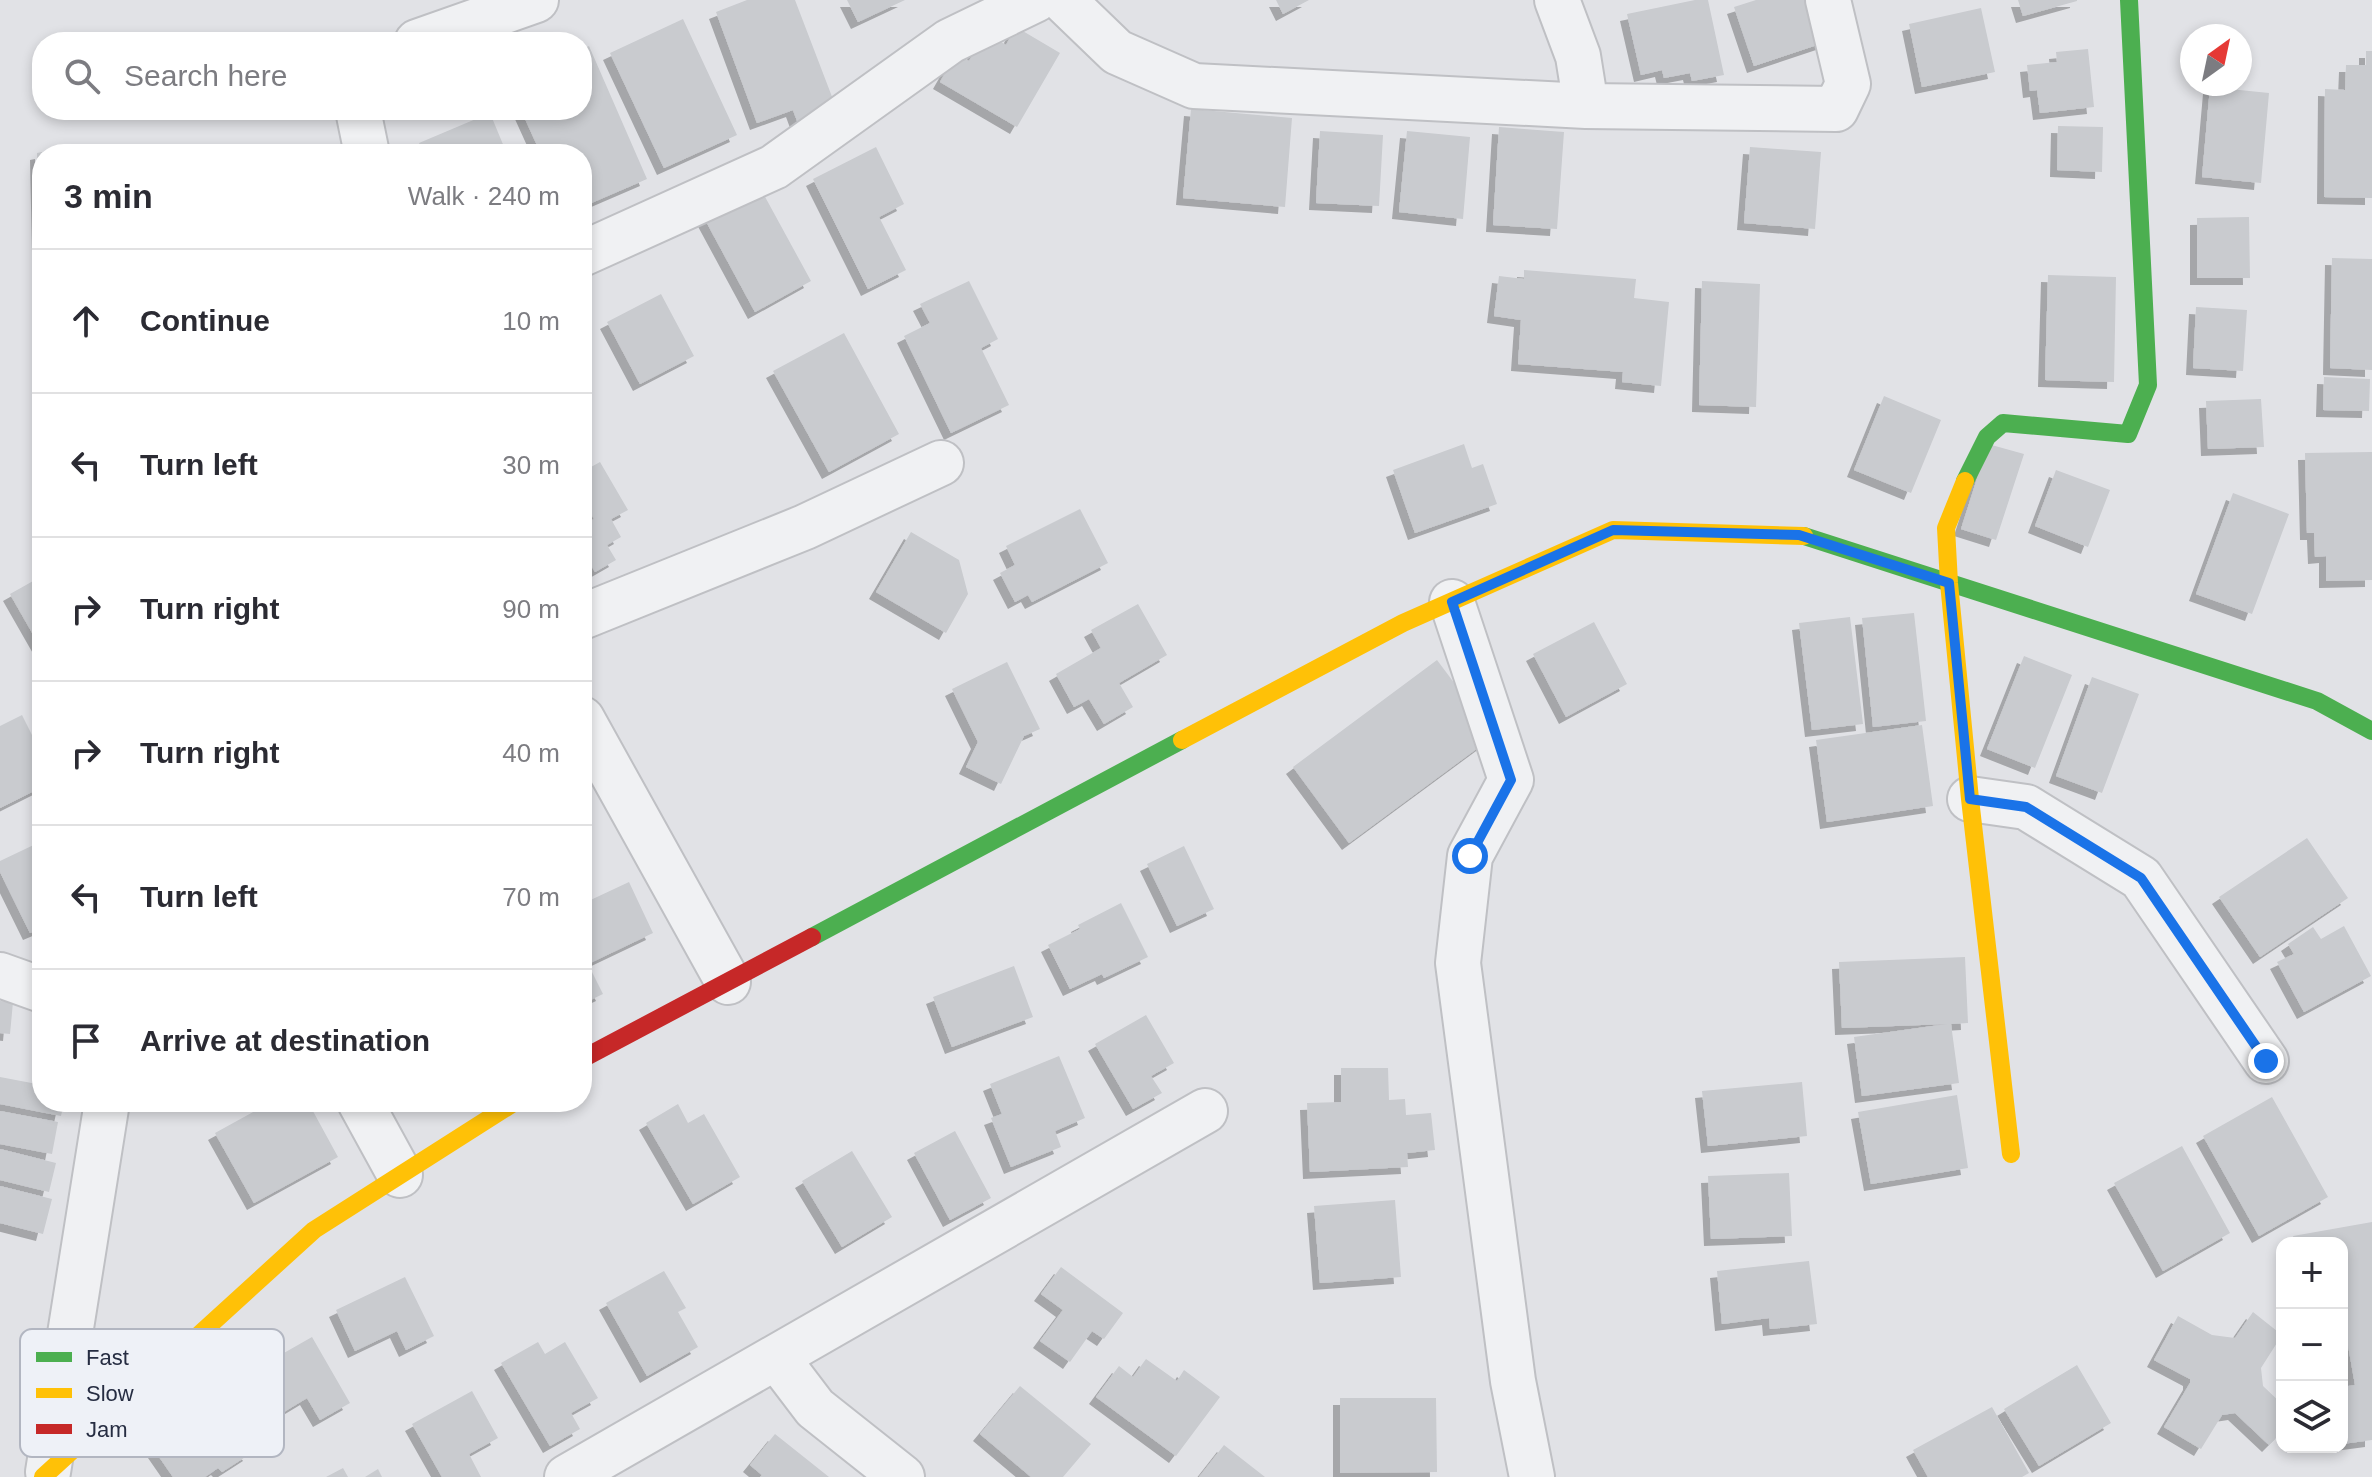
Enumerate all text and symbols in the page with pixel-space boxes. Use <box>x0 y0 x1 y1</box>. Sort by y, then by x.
north arrow <box>2180 24 2252 96</box>
search box <box>32 32 592 120</box>
icon: search <box>60 54 104 98</box>
text: Search here <box>124 59 287 92</box>
text: 3 min <box>64 177 153 215</box>
text: Walk · 240 m <box>408 181 560 211</box>
icon: ahead <box>64 299 108 343</box>
text: Continue <box>140 304 270 337</box>
text: 10 m <box>502 306 560 336</box>
icon: left <box>64 443 108 487</box>
text: Turn left <box>140 448 258 481</box>
text: 30 m <box>502 450 560 480</box>
icon: right <box>64 587 108 631</box>
text: Turn right <box>140 592 279 625</box>
text: 90 m <box>502 594 560 624</box>
icon: right <box>64 731 108 775</box>
text: Turn right <box>140 736 279 769</box>
text: 40 m <box>502 738 560 768</box>
route start <box>1452 838 1488 874</box>
icon: left <box>64 875 108 919</box>
text: Turn left <box>140 880 258 913</box>
text: 70 m <box>502 882 560 912</box>
icon: arrive <box>64 1019 108 1063</box>
text: Arrive at destination <box>140 1024 430 1057</box>
route end <box>2248 1043 2284 1079</box>
map controls <box>2276 1237 2348 1453</box>
button: + <box>2276 1237 2348 1309</box>
button: − <box>2276 1309 2348 1381</box>
legend <box>20 1329 284 1457</box>
text: Fast <box>86 1345 129 1370</box>
text: Slow <box>86 1381 134 1406</box>
button: layers <box>2276 1381 2348 1453</box>
text: Jam <box>86 1417 128 1442</box>

